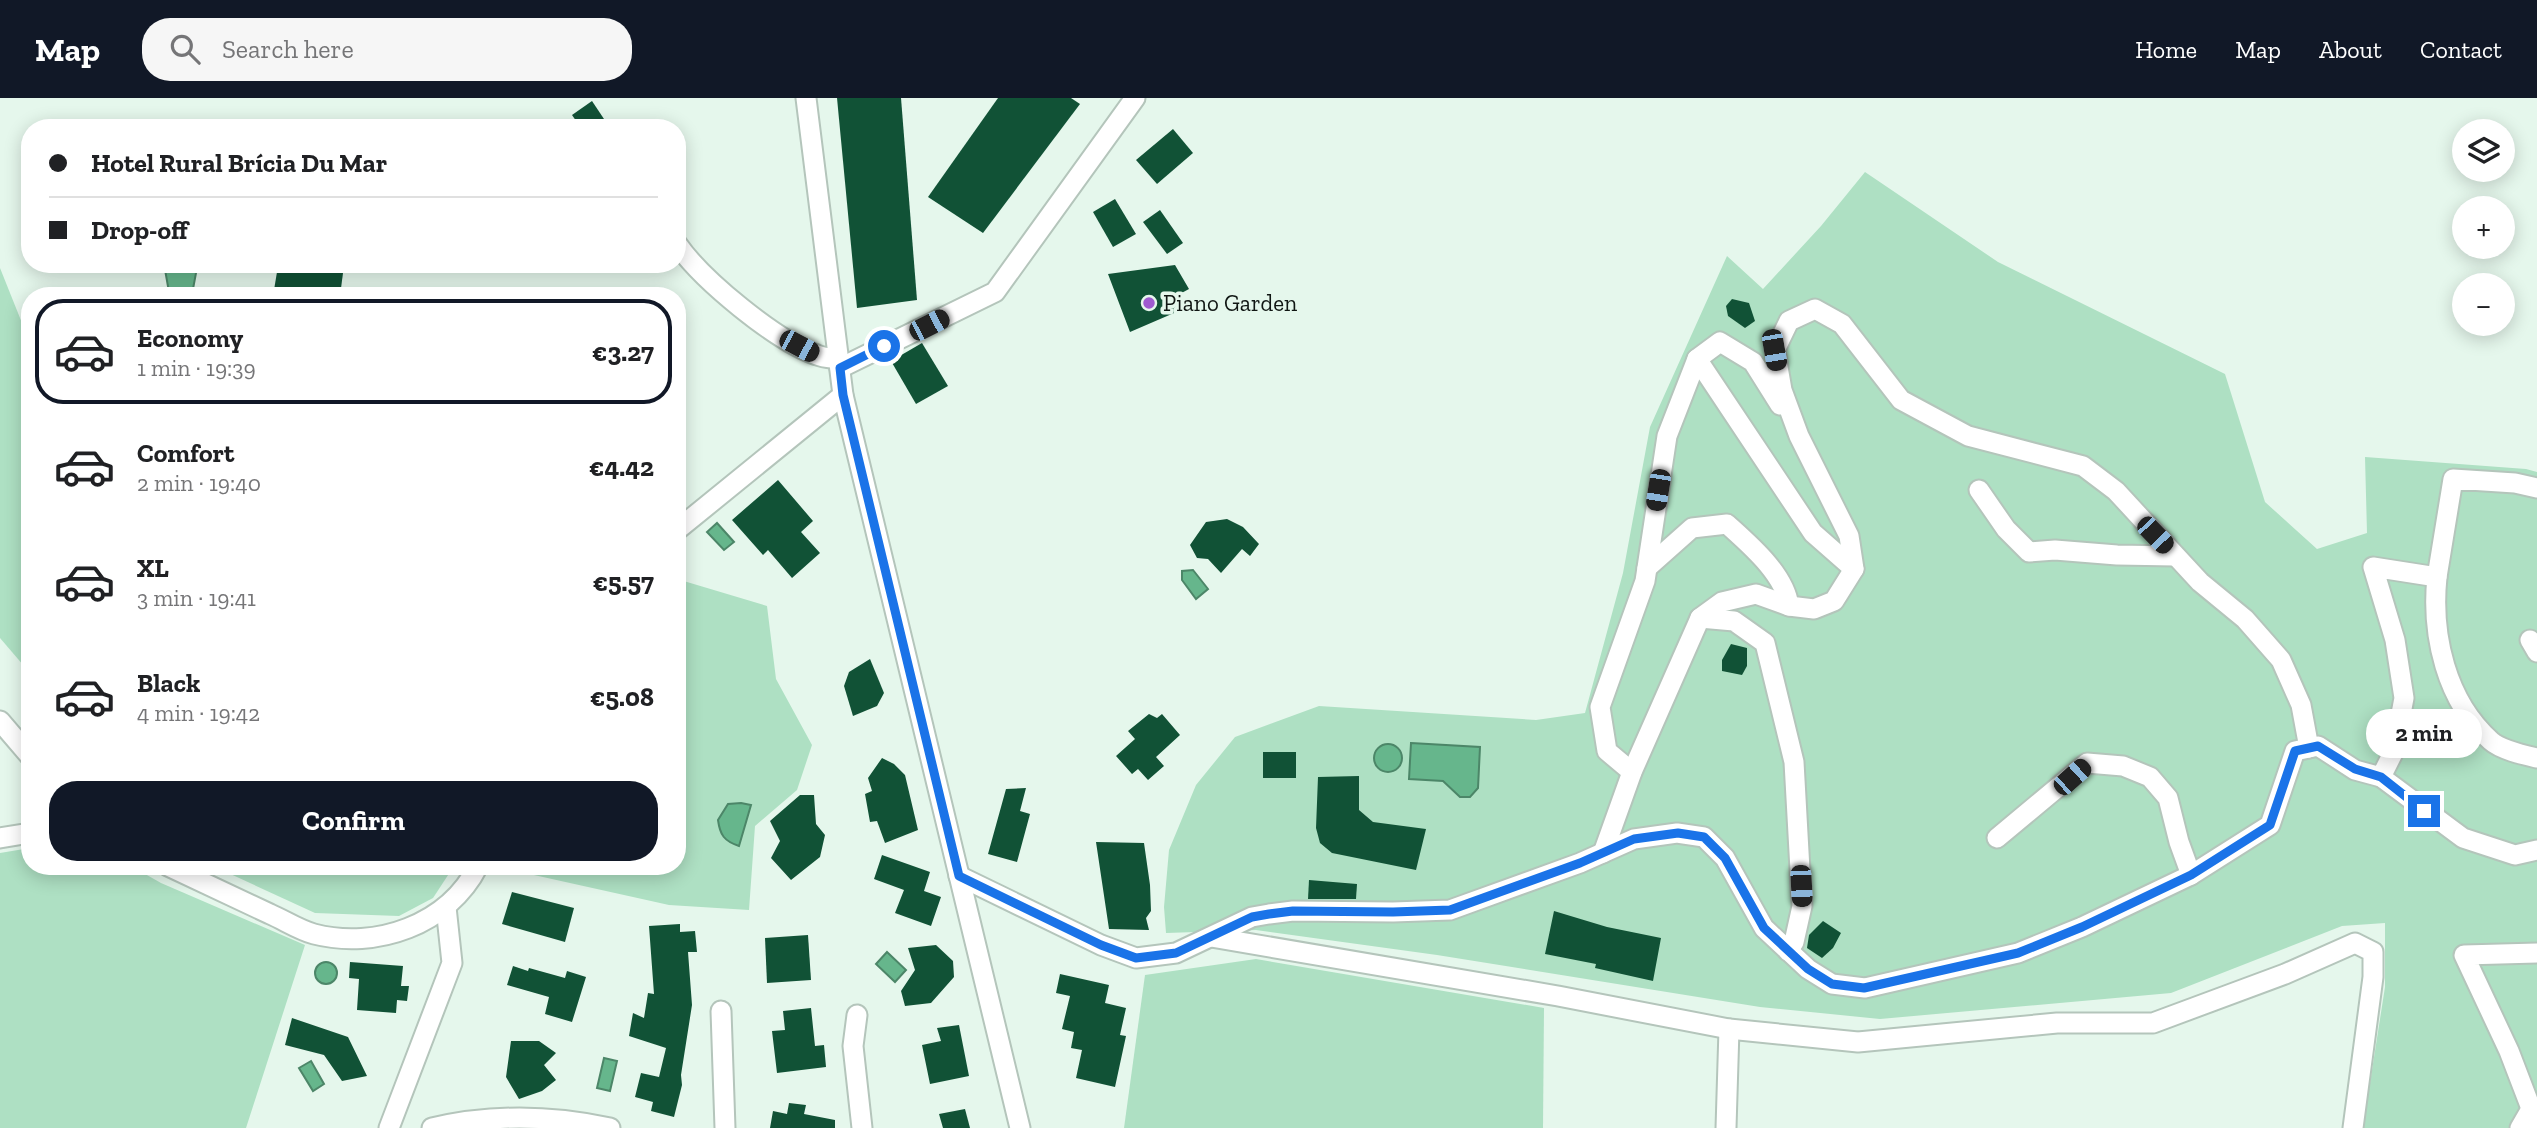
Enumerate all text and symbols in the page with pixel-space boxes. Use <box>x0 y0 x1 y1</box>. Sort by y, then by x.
search box <box>142 18 632 81</box>
text: Map <box>35 30 100 69</box>
icon: search <box>166 30 204 68</box>
text: Search here <box>222 33 354 65</box>
text: Home <box>2135 35 2197 64</box>
text: Map <box>2235 35 2281 64</box>
text: About <box>2319 35 2382 64</box>
text: Contact <box>2420 35 2502 64</box>
map controls <box>2452 119 2515 336</box>
button: layers <box>2452 119 2515 182</box>
text: Hotel Rural Brícia Du Mar <box>91 147 387 179</box>
button: + <box>2452 196 2515 259</box>
text: Drop-off <box>91 214 188 246</box>
button: − <box>2452 273 2515 336</box>
place label: Piano Garden <box>1163 289 1297 317</box>
marker: Piano Garden <box>1141 295 1157 311</box>
car <box>906 306 953 344</box>
icon: car <box>53 320 116 383</box>
text: Economy <box>137 322 243 354</box>
car <box>776 327 823 365</box>
car <box>1761 327 1788 373</box>
route start <box>868 330 900 362</box>
text: €3.27 <box>592 336 654 368</box>
text: 1 min · 19:39 <box>137 354 256 382</box>
icon: car <box>53 435 116 498</box>
text: Comfort <box>137 437 234 469</box>
text: €4.42 <box>589 451 654 483</box>
car <box>1645 468 1672 512</box>
text: 2 min · 19:40 <box>137 469 261 497</box>
car <box>2133 513 2178 557</box>
icon: car <box>53 550 116 613</box>
text: XL <box>137 552 169 584</box>
text: €5.57 <box>593 566 654 598</box>
text: 3 min · 19:41 <box>137 584 256 612</box>
icon: car <box>53 665 116 728</box>
text: Black <box>137 667 200 699</box>
text: €5.08 <box>590 681 654 713</box>
text: 4 min · 19:42 <box>137 699 260 727</box>
callout: 2 min <box>2366 710 2482 758</box>
text: 2 min <box>2395 719 2453 747</box>
car <box>2050 755 2095 799</box>
button: Confirm <box>49 781 658 861</box>
route end <box>2408 795 2440 827</box>
car <box>1790 864 1813 908</box>

